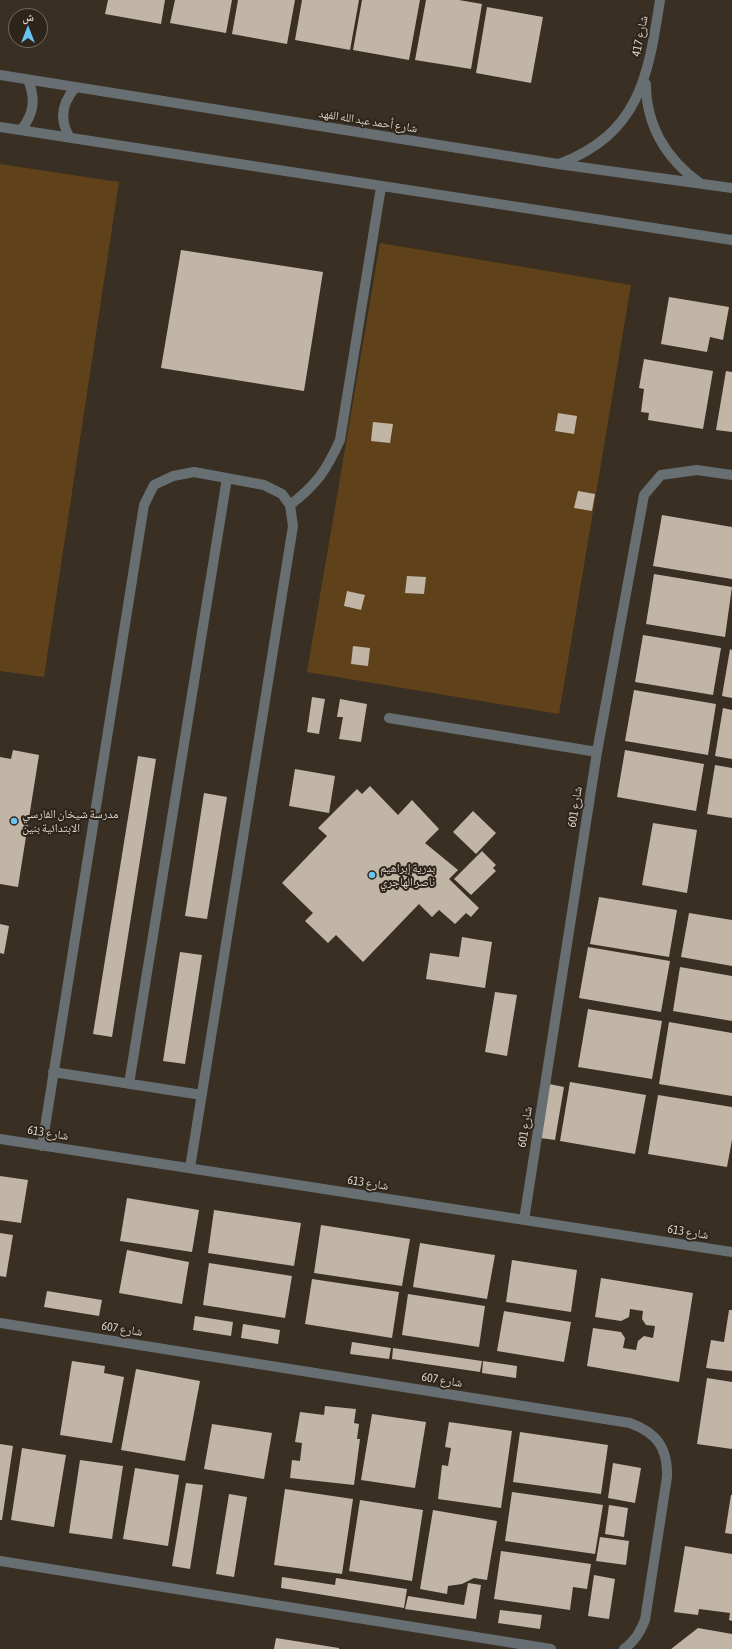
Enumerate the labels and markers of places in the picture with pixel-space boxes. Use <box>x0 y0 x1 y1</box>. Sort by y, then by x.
place label: مدرسة شيخان الفارسي الابتدائية بنين <box>22 807 119 835</box>
marker: مدرسة شيخان الفارسي الابتدائية بنين <box>9 816 19 826</box>
place label: بدرية إبراهيم ناصر الهاجري <box>380 861 435 889</box>
marker: بدرية إبراهيم ناصر الهاجري <box>367 870 377 880</box>

